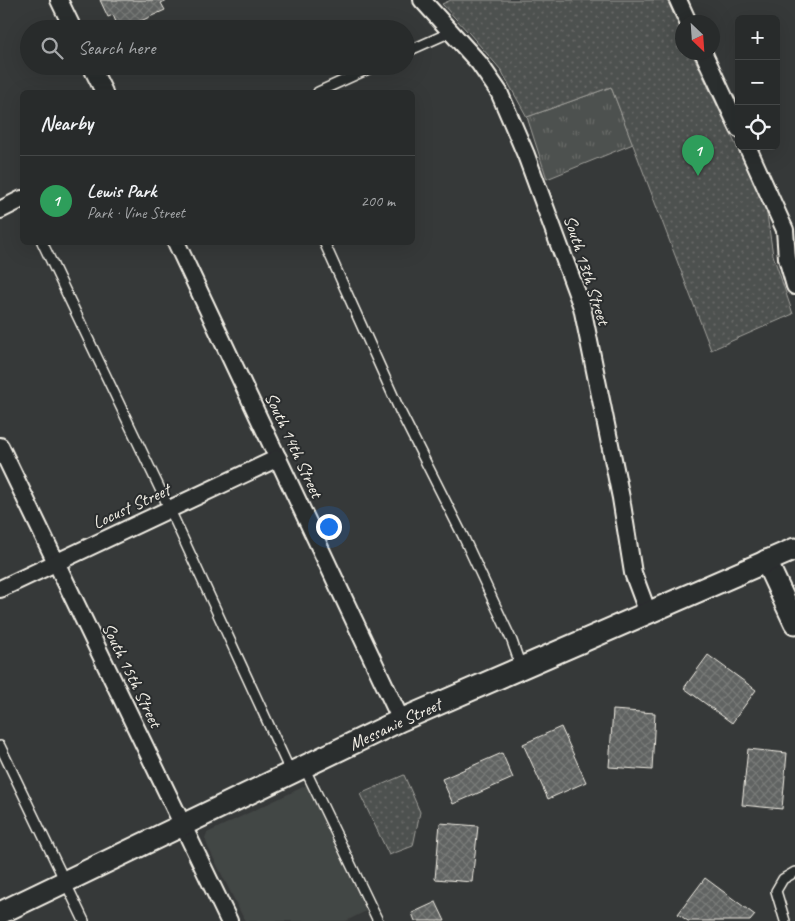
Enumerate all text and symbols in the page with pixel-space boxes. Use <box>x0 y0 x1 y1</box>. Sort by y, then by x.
north arrow <box>675 15 720 60</box>
map controls <box>735 15 780 150</box>
button: + <box>735 15 780 60</box>
search box <box>20 20 415 75</box>
icon: search <box>38 34 66 62</box>
text: Search here <box>78 36 155 60</box>
button: − <box>735 60 780 105</box>
button: locate <box>735 105 780 150</box>
text: Nearby <box>40 110 93 136</box>
pin: 1 <box>682 135 714 176</box>
text: Lewis Park <box>87 179 156 203</box>
text: 1 <box>52 191 60 211</box>
text: 200 m <box>361 191 395 211</box>
text: Park · Vine Street <box>87 203 185 223</box>
street label: South 13th Street <box>559 213 616 329</box>
street label: South 14th Street <box>260 389 329 503</box>
street label: Locust Street <box>89 477 176 533</box>
your location <box>316 514 342 540</box>
street label: South 15th Street <box>97 619 168 733</box>
street label: Messanie Street <box>345 692 447 755</box>

